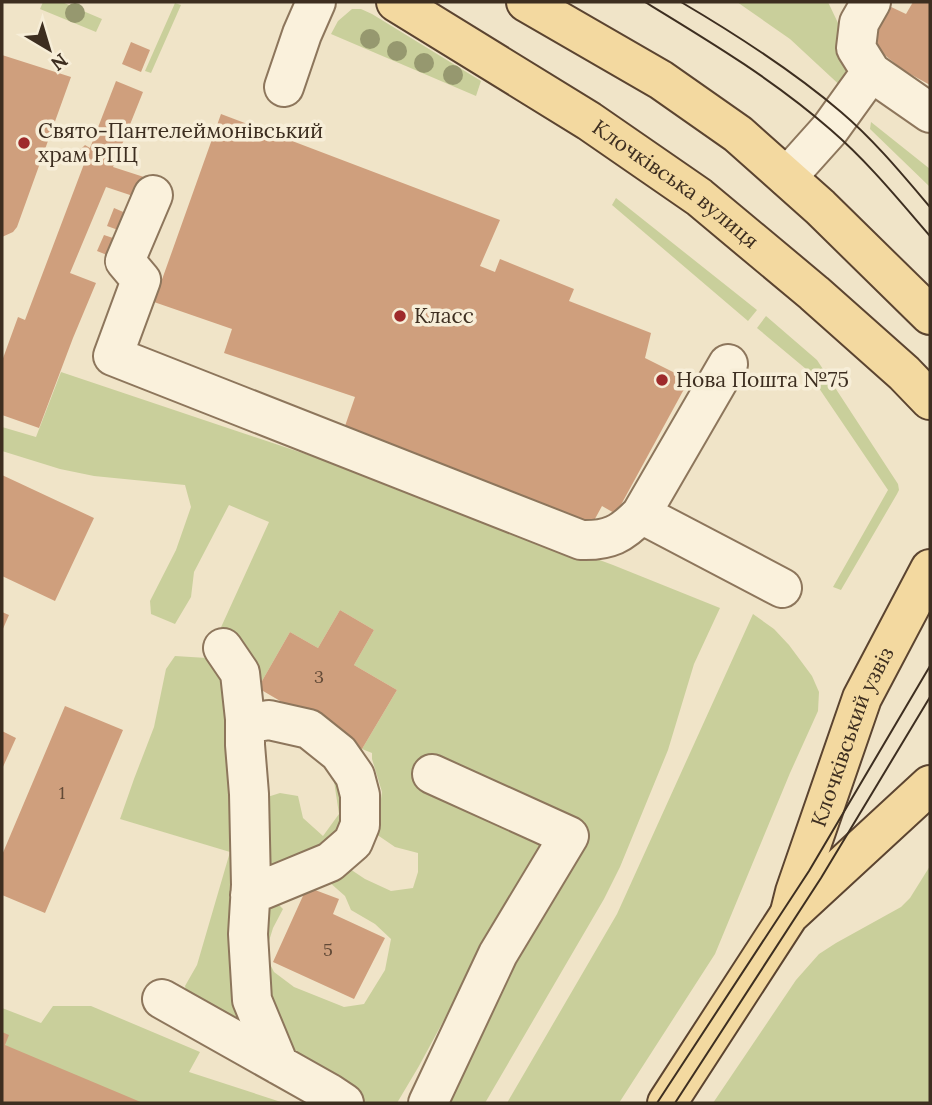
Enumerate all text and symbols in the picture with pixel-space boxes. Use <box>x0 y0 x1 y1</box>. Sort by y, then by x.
north arrow <box>14 14 84 84</box>
text: N <box>46 48 73 77</box>
street label: Клочківська вулиця <box>587 113 765 254</box>
place label: Свято-Пантелеймонівський храм РПЦ <box>38 117 323 168</box>
marker: Свято-Пантелеймонівський храм РПЦ <box>16 135 32 151</box>
place label: Класс <box>414 302 474 329</box>
marker: Класс <box>392 308 408 324</box>
place label: Нова Пошта №75 <box>676 366 849 393</box>
marker: Нова Пошта №75 <box>654 372 670 388</box>
street label: Клочківський узвіз <box>805 642 900 830</box>
house number: 3 <box>314 665 324 688</box>
house number: 1 <box>59 781 65 804</box>
house number: 5 <box>323 938 333 961</box>

